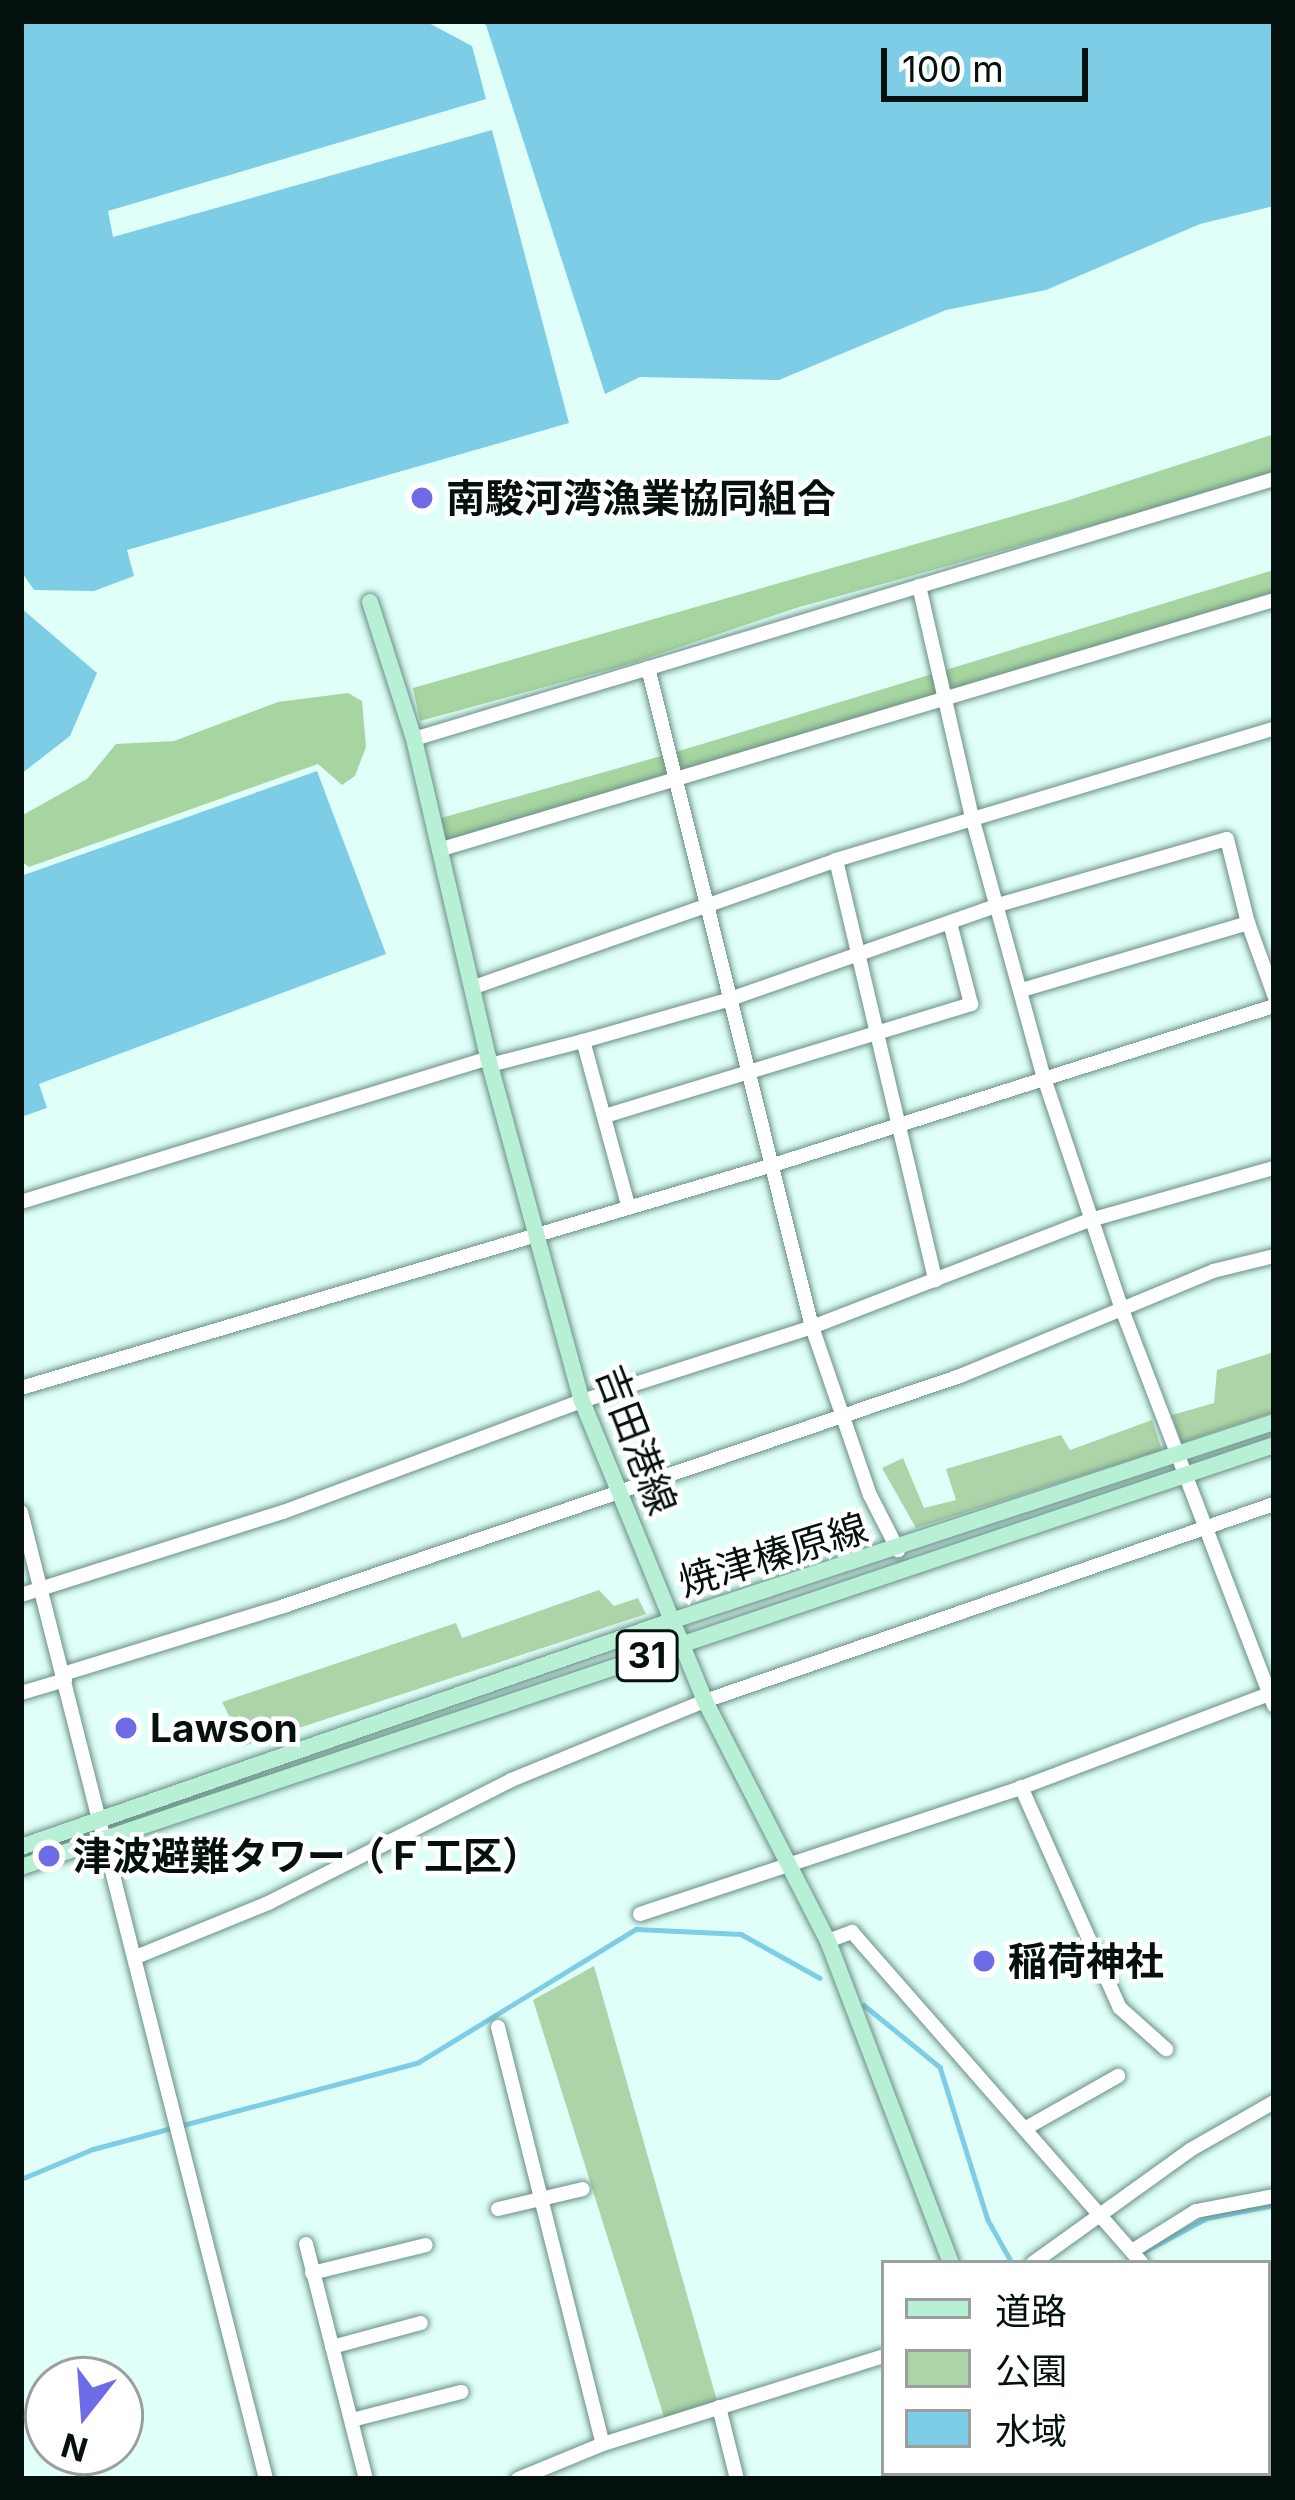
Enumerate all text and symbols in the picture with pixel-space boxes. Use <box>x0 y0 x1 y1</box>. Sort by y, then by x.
scale bar <box>887 24 1094 98</box>
text: 100 m <box>902 47 1004 91</box>
place label: 南駿河湾漁業協同組合 <box>446 475 836 521</box>
marker: 南駿河湾漁業協同組合 <box>409 485 435 511</box>
street label: 吉田港線 <box>586 1359 686 1521</box>
street label: 焼津榛原線 <box>673 1504 873 1606</box>
road number: 31 <box>614 1626 680 1686</box>
place label: Lawson <box>150 1705 298 1751</box>
marker: Lawson <box>113 1715 139 1741</box>
place label: 津波避難タワー（Ｆ工区） <box>73 1833 541 1879</box>
marker: 津波避難タワー（Ｆ工区） <box>36 1843 62 1869</box>
place label: 稲荷神社 <box>1008 1938 1164 1984</box>
marker: 稲荷神社 <box>971 1948 997 1974</box>
legend <box>881 2260 1271 2476</box>
text: 道路 <box>995 2289 1067 2333</box>
text: 公園 <box>995 2349 1067 2393</box>
north arrow <box>24 2356 144 2476</box>
text: 水域 <box>995 2409 1067 2453</box>
text: N <box>56 2425 92 2470</box>

